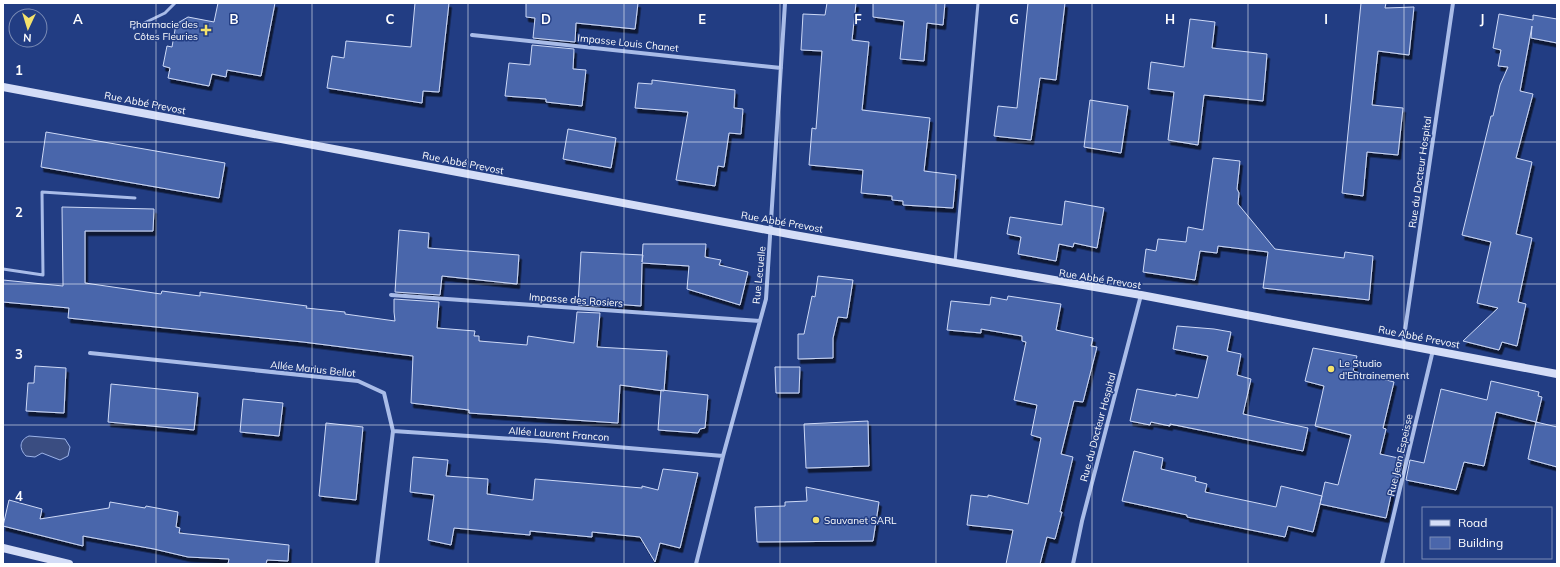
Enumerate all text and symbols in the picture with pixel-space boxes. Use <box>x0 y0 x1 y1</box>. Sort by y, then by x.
north arrow <box>8 8 48 48</box>
text: A <box>73 11 83 27</box>
text: B <box>230 11 239 27</box>
text: C <box>386 11 395 27</box>
text: D <box>541 11 551 27</box>
text: E <box>698 11 706 27</box>
text: F <box>854 11 862 27</box>
text: G <box>1009 11 1019 27</box>
text: H <box>1165 11 1175 27</box>
text: I <box>1324 11 1328 27</box>
text: J <box>1480 11 1484 27</box>
place label: Pharmacie des Côtes Fleuries <box>129 18 198 43</box>
marker: Pharmacie des Côtes Fleuries <box>201 25 211 35</box>
text: N <box>23 31 32 45</box>
street label: Impasse Louis Chanet <box>577 31 680 55</box>
text: 1 <box>15 62 23 78</box>
street label: Rue Abbé Prevost <box>103 89 187 117</box>
street label: Rue du Docteur Hospital <box>1406 115 1434 229</box>
street label: Rue Abbé Prevost <box>421 149 505 177</box>
text: 2 <box>15 204 23 220</box>
street label: Rue Abbé Prevost <box>740 208 824 236</box>
street label: Rue Lecuelle <box>750 246 768 304</box>
street label: Rue Abbé Prevost <box>1058 266 1142 292</box>
street label: Impasse des Rosiers <box>529 290 623 310</box>
street label: Rue Abbé Prevost <box>1377 323 1461 351</box>
text: 3 <box>15 346 23 362</box>
place label: Le Studio d'Entrainement <box>1339 357 1410 382</box>
street label: Allée Marius Bellot <box>270 358 357 380</box>
marker: Le Studio d'Entrainement <box>1326 364 1336 374</box>
street label: Rue du Docteur Hospital <box>1077 371 1119 483</box>
street label: Rue Jean Espeisse <box>1384 413 1416 497</box>
street label: Allée Laurent Francon <box>508 424 610 444</box>
text: 4 <box>15 488 23 504</box>
legend <box>1422 507 1552 559</box>
place label: Sauvanet SARL <box>824 514 897 527</box>
marker: Sauvanet SARL <box>811 515 821 525</box>
text: Road <box>1458 515 1487 530</box>
text: Building <box>1458 535 1503 550</box>

